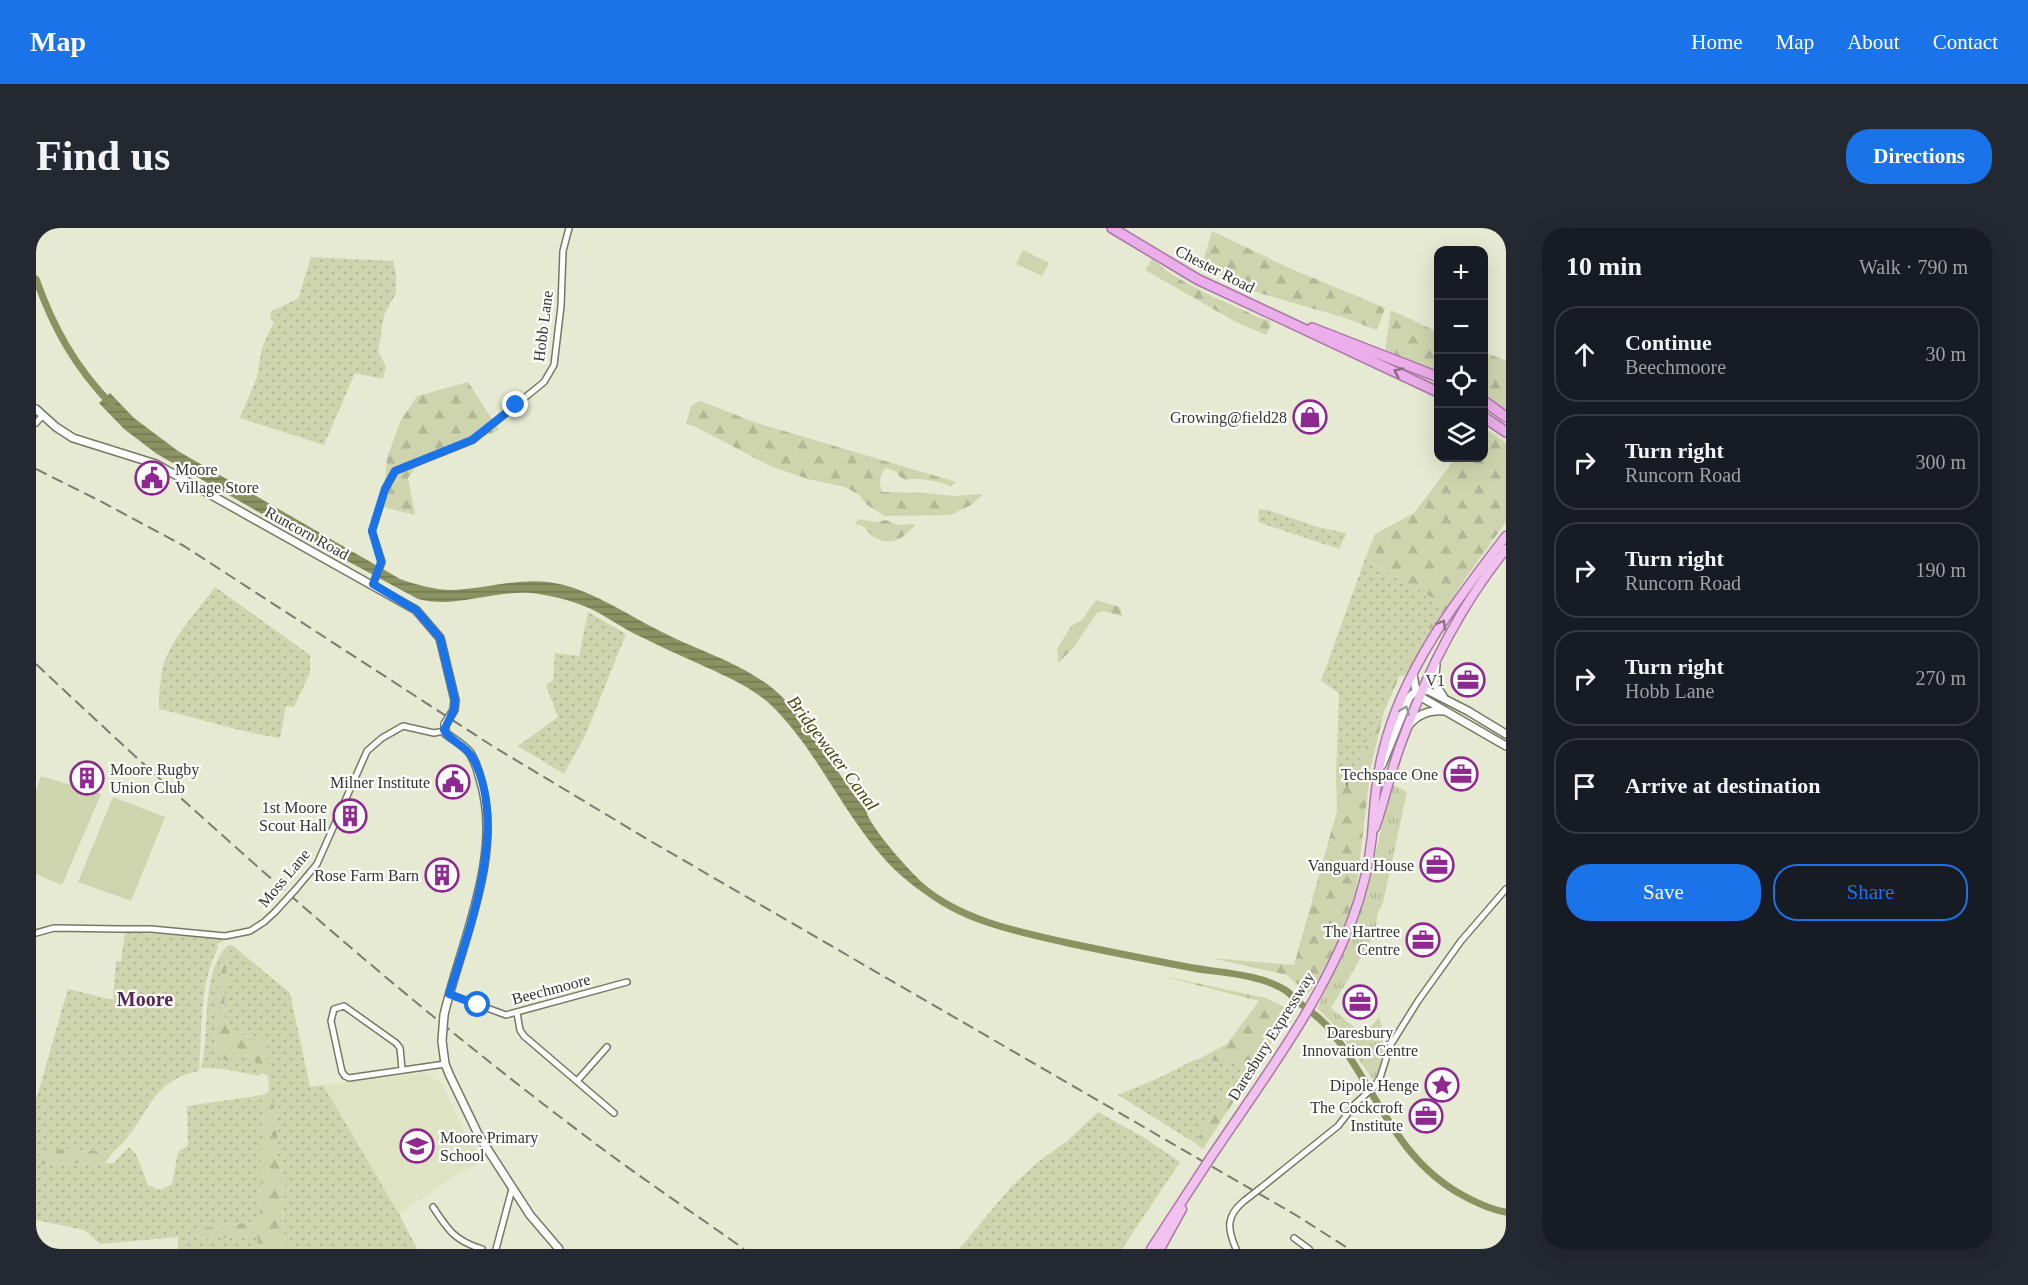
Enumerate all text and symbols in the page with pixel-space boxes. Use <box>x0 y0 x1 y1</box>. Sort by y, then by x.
text: Map <box>30 26 86 57</box>
text: Home <box>1691 30 1743 54</box>
text: Map <box>1776 30 1814 54</box>
text: About <box>1847 30 1900 54</box>
text: Contact <box>1933 30 1998 54</box>
button: Directions <box>1846 129 1992 184</box>
text: Find us <box>36 133 170 179</box>
street label: Chester Road <box>1173 242 1257 296</box>
map controls <box>1434 246 1488 462</box>
button: + <box>1434 246 1488 300</box>
text: 10 min <box>1566 252 1642 281</box>
text: Walk · 790 m <box>1859 256 1968 278</box>
street label: Hobb Lane <box>530 289 556 363</box>
button: − <box>1434 300 1488 354</box>
text: Continue <box>1625 330 1712 355</box>
icon: ahead <box>1568 338 1601 371</box>
text: 30 m <box>1925 343 1966 365</box>
button: locate <box>1434 354 1488 408</box>
text: Beechmoore <box>1625 356 1726 378</box>
one-way arrow <box>1393 367 1404 379</box>
route end <box>502 391 528 417</box>
shop icon: Growing@field28 <box>1292 399 1328 435</box>
button: layers <box>1434 408 1488 462</box>
place label: Growing@field28 <box>1170 409 1287 427</box>
text: Turn right <box>1625 438 1724 463</box>
icon: right <box>1568 446 1601 479</box>
text: 300 m <box>1915 451 1966 473</box>
public building icon: Moore Village Store <box>134 460 170 496</box>
place label: Moore Village Store <box>175 461 259 497</box>
text: Runcorn Road <box>1625 464 1741 486</box>
street label: Runcorn Road <box>262 503 352 563</box>
text: Turn right <box>1625 546 1724 571</box>
icon: right <box>1568 554 1601 587</box>
text: 190 m <box>1915 559 1966 581</box>
text: Runcorn Road <box>1625 572 1741 594</box>
one-way arrow <box>1434 620 1446 630</box>
text: Turn right <box>1625 654 1724 679</box>
office icon: V1 <box>1450 662 1486 698</box>
icon: right <box>1568 662 1601 695</box>
text: 270 m <box>1915 667 1966 689</box>
place label: V1 <box>1425 672 1445 689</box>
text: Hobb Lane <box>1625 680 1714 702</box>
water label: Bridgewater Canal <box>783 692 883 814</box>
one-way arrow <box>1398 705 1410 716</box>
office icon: Techspace One <box>1443 756 1479 792</box>
building icon: Moore Rugby Union Club <box>69 760 105 796</box>
place label: Moore Rugby Union Club <box>110 761 199 796</box>
public building icon: Milner Institute <box>435 764 471 800</box>
place label: Techspace One <box>1341 766 1438 784</box>
icon: arrive <box>1568 770 1601 803</box>
text: Arrive at destination <box>1625 773 1821 798</box>
place label: Milner Institute <box>330 774 430 791</box>
building icon: 1st Moore Scout Hall <box>332 798 368 834</box>
place label: 1st Moore Scout Hall <box>259 799 328 834</box>
street label: Moss Lane <box>255 845 313 911</box>
office icon: Vanguard House <box>1419 847 1455 883</box>
building icon: Rose Farm Barn <box>424 857 460 893</box>
place label: Vanguard House <box>1308 857 1414 875</box>
button: Save <box>1566 864 1761 921</box>
button: Share <box>1773 864 1968 921</box>
place label: Rose Farm Barn <box>314 867 419 884</box>
office icon: The Hartree Centre <box>1405 922 1441 958</box>
place label: The Hartree Centre <box>1323 923 1400 958</box>
street label: Daresbury Expressway <box>1225 969 1318 1104</box>
street label: Beechmoore <box>510 970 592 1008</box>
office icon: Daresbury Innovation Centre <box>1342 984 1378 1020</box>
district label: Moore <box>117 988 173 1010</box>
route start <box>464 991 490 1017</box>
place label: Daresbury Innovation Centre <box>1302 1024 1418 1059</box>
place icon: Dipole Henge <box>1424 1067 1460 1103</box>
place label: Dipole Henge <box>1330 1077 1419 1095</box>
office icon: The Cockcroft Institute <box>1408 1098 1444 1134</box>
place label: The Cockcroft Institute <box>1310 1099 1404 1134</box>
school or university icon: Moore Primary School <box>399 1128 435 1164</box>
place label: Moore Primary School <box>440 1129 538 1164</box>

